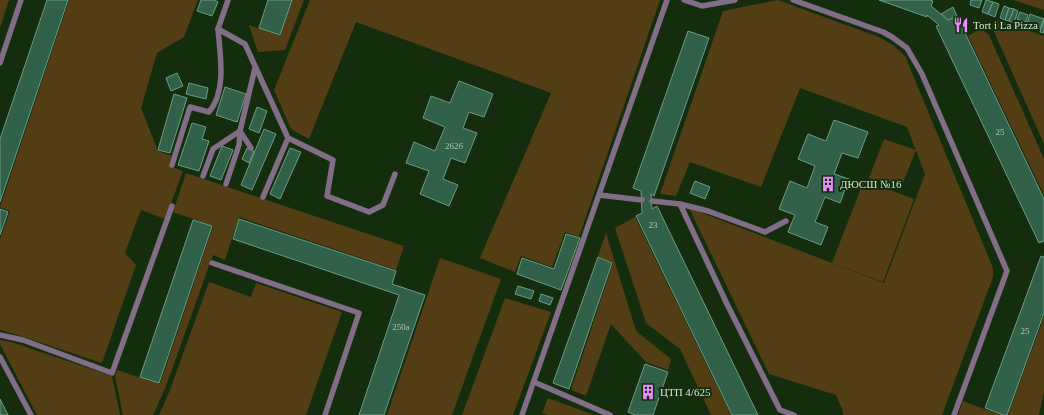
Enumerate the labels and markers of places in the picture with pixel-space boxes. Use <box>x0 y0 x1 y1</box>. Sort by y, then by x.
restaurant icon: Tort i La Pizza <box>952 16 970 34</box>
place label: Tort i La Pizza <box>973 19 1038 31</box>
building icon: ДЮСШ №16 <box>819 175 837 193</box>
place label: ДЮСШ №16 <box>840 178 902 190</box>
building icon: ЦТП 4/625 <box>639 383 657 401</box>
place label: ЦТП 4/625 <box>660 386 711 398</box>

